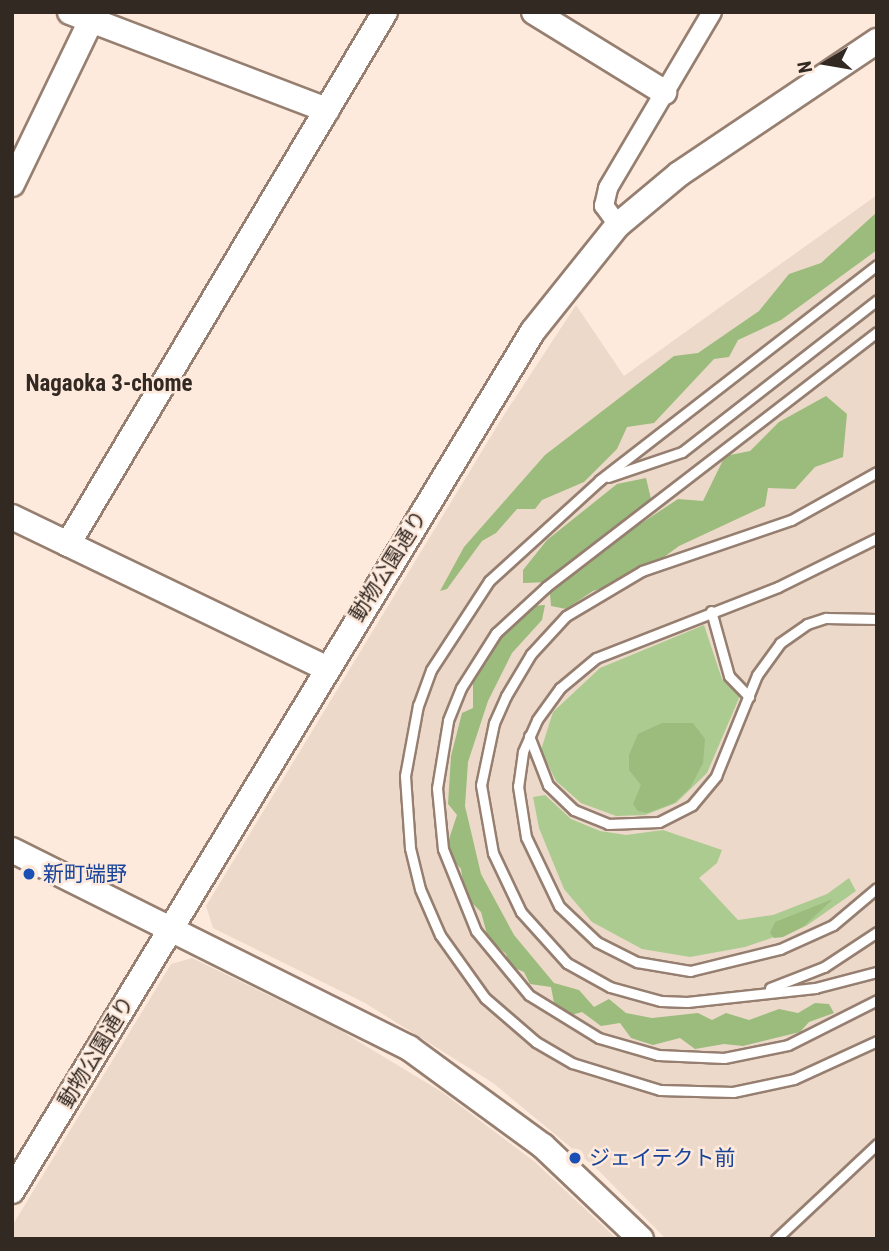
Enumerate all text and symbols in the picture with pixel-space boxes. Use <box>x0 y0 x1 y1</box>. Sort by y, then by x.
north arrow <box>791 28 861 98</box>
text: N <box>792 59 817 75</box>
district label: Nagaoka 3-chome <box>25 370 193 398</box>
street label: 動物公園通り <box>344 506 432 626</box>
place label: 新町端野 <box>43 861 127 887</box>
marker: 新町端野 <box>21 866 37 882</box>
street label: 動物公園通り <box>53 992 139 1112</box>
place label: ジェイテクト前 <box>589 1145 736 1171</box>
marker: ジェイテクト前 <box>567 1150 583 1166</box>

